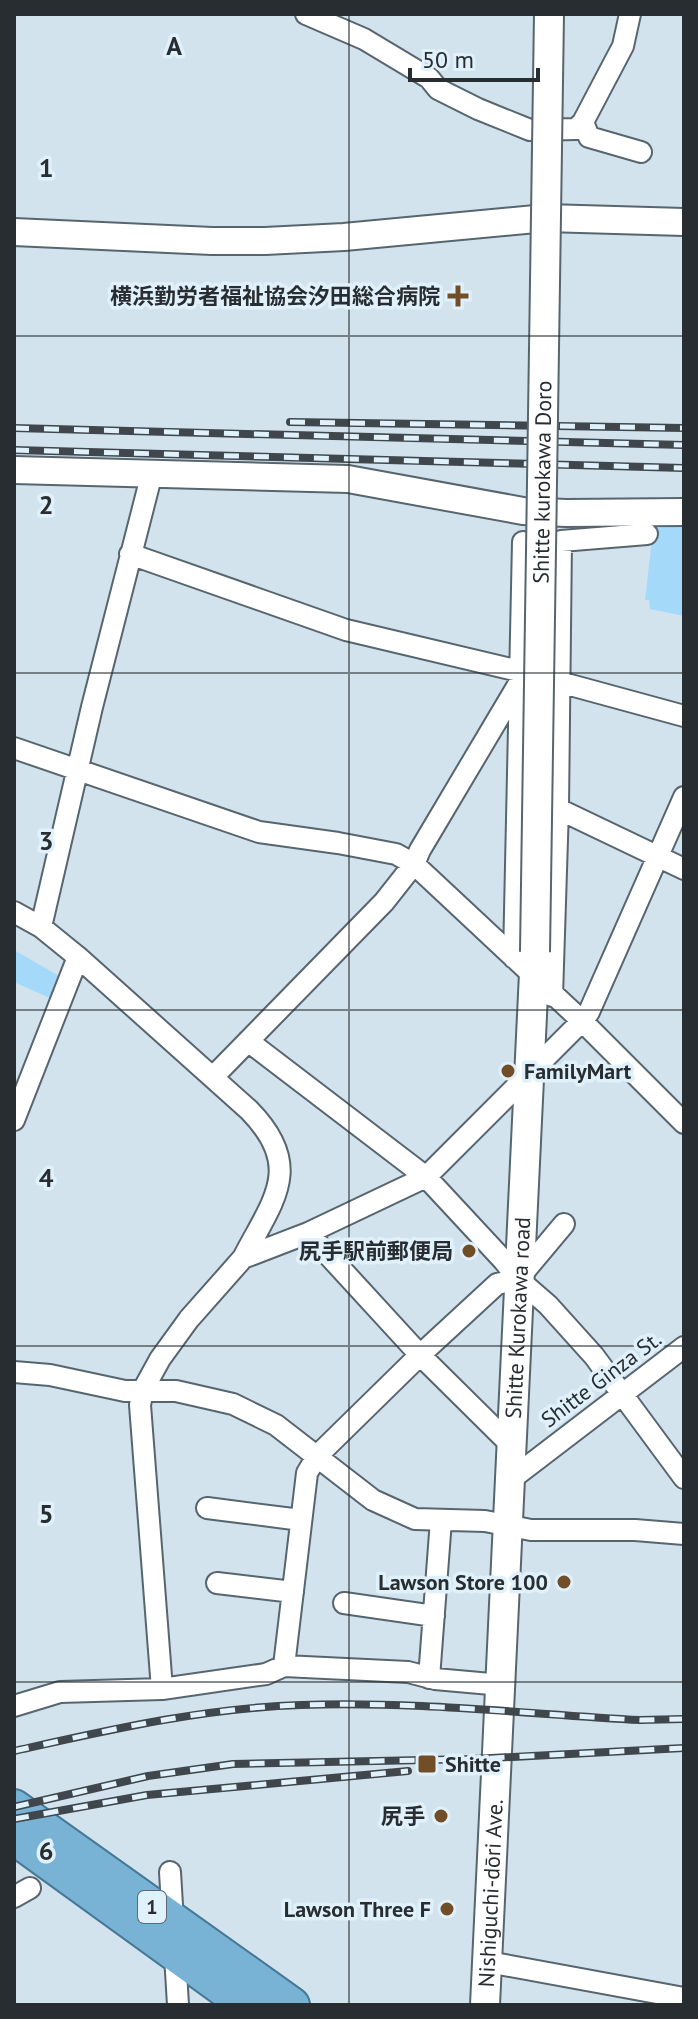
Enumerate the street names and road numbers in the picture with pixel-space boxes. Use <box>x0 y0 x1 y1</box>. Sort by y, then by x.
street label: Shitte kurokawa Doro <box>527 380 558 584</box>
street label: Shitte Kurokawa road <box>499 1216 536 1419</box>
street label: Shitte Ginza St. <box>535 1325 667 1433</box>
street label: Nishiguchi-dōri Ave. <box>472 1799 509 1988</box>
road number: 1 <box>138 1891 166 1923</box>

